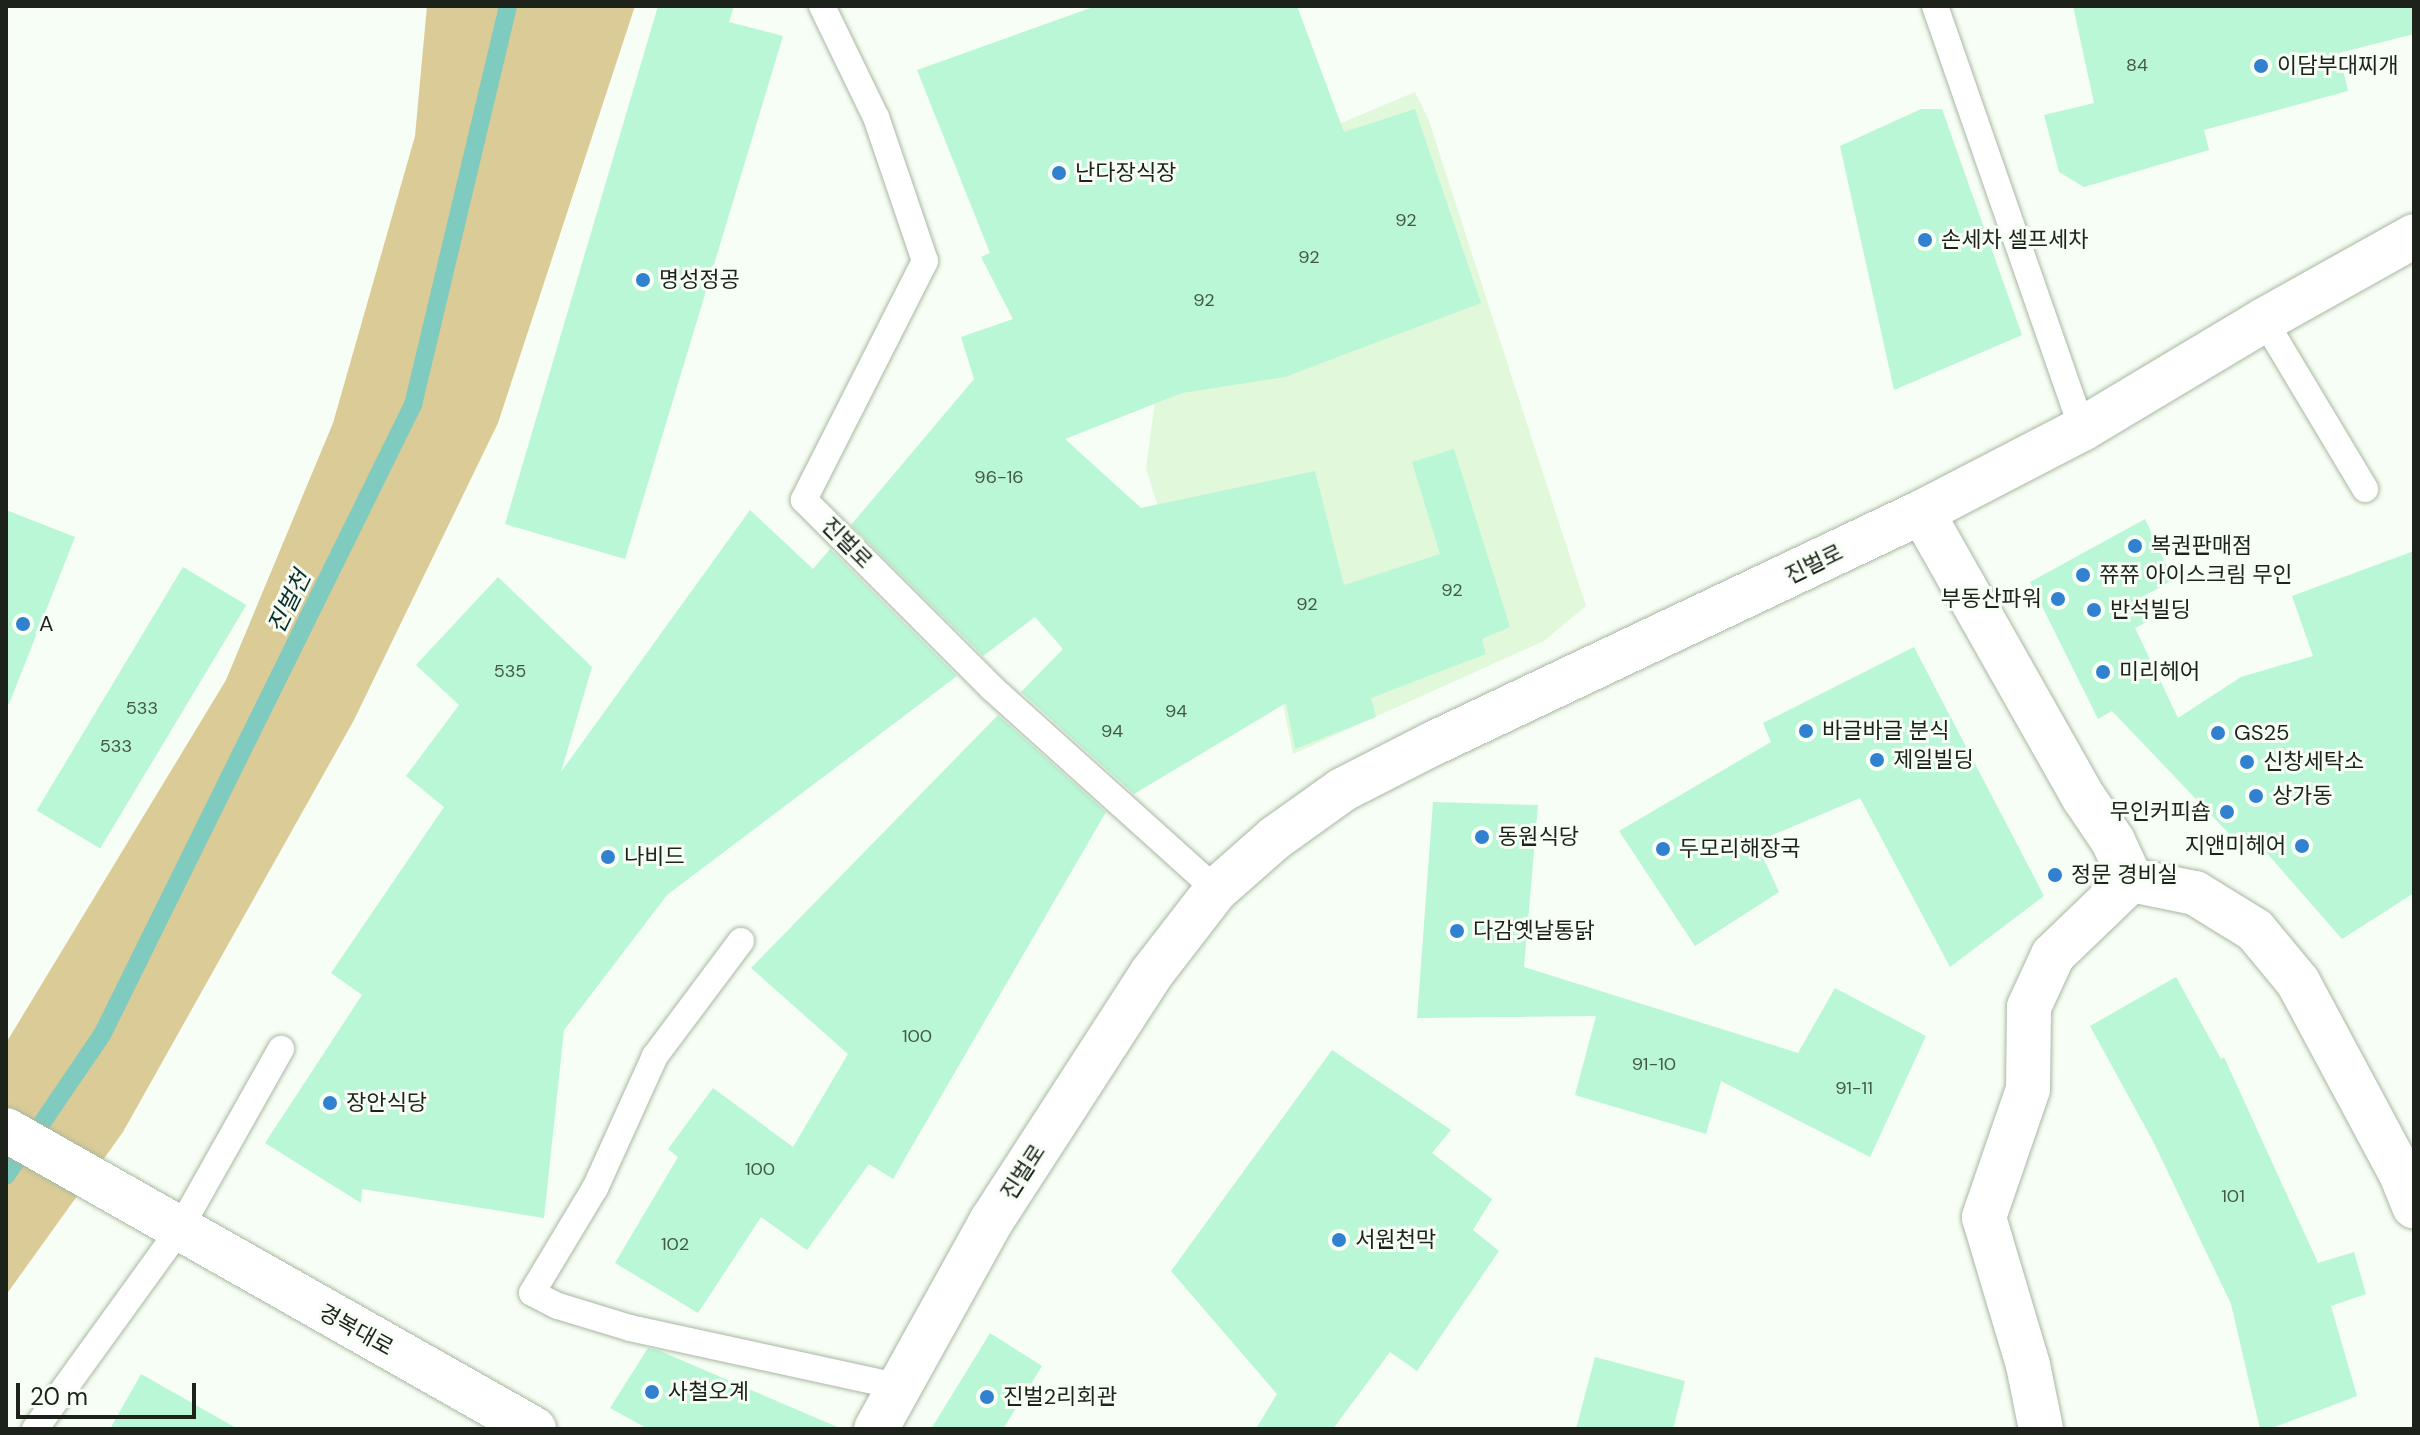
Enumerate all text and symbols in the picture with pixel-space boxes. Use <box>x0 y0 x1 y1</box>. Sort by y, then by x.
place label: 이담부대찌개 <box>2277 53 2398 79</box>
house number: 84 <box>2126 54 2148 76</box>
marker: 이담부대찌개 <box>2252 57 2270 75</box>
place label: 난다장식장 <box>1075 160 1176 186</box>
marker: 난다장식장 <box>1050 164 1068 182</box>
house number: 92 <box>1395 209 1417 231</box>
place label: 손세차 셀프세차 <box>1941 227 2089 253</box>
marker: 손세차 셀프세차 <box>1916 231 1934 249</box>
house number: 92 <box>1298 246 1320 268</box>
place label: 명성정공 <box>659 267 740 293</box>
marker: 명성정공 <box>634 271 652 289</box>
house number: 92 <box>1193 289 1215 311</box>
house number: 96-16 <box>974 466 1024 488</box>
street label: 진벌로 <box>816 512 878 574</box>
place label: 복권판매점 <box>2151 533 2252 559</box>
marker: 복권판매점 <box>2126 537 2144 555</box>
street label: 진벌로 <box>1781 539 1847 589</box>
place label: 쮸쮸 아이스크림 무인 <box>2099 562 2293 588</box>
water label: 진벌천 <box>262 566 316 638</box>
marker: 쮸쮸 아이스크림 무인 <box>2074 566 2092 584</box>
house number: 92 <box>1441 579 1463 601</box>
place label: 부동산파워 <box>1941 586 2042 612</box>
marker: 부동산파워 <box>2049 590 2067 608</box>
house number: 92 <box>1296 593 1318 615</box>
place label: 반석빌딩 <box>2110 597 2191 623</box>
marker: 반석빌딩 <box>2085 601 2103 619</box>
place label: A <box>39 611 54 637</box>
marker: A <box>14 615 32 633</box>
place label: 미리헤어 <box>2119 659 2200 685</box>
house number: 535 <box>494 660 526 682</box>
marker: 미리헤어 <box>2094 663 2112 681</box>
house number: 533 <box>126 697 158 719</box>
house number: 94 <box>1165 700 1187 722</box>
place label: 바글바글 분식 <box>1822 718 1949 744</box>
house number: 94 <box>1101 720 1123 742</box>
place label: GS25 <box>2234 720 2290 746</box>
marker: 바글바글 분식 <box>1797 722 1815 740</box>
marker: GS25 <box>2209 724 2227 742</box>
house number: 533 <box>100 735 132 757</box>
place label: 제일빌딩 <box>1893 747 1974 773</box>
place label: 신창세탁소 <box>2263 749 2364 775</box>
marker: 제일빌딩 <box>1868 751 1886 769</box>
marker: 신창세탁소 <box>2238 753 2256 771</box>
place label: 상가동 <box>2272 783 2333 809</box>
marker: 상가동 <box>2247 787 2265 805</box>
place label: 무인커피숍 <box>2110 799 2211 825</box>
marker: 무인커피숍 <box>2218 803 2236 821</box>
place label: 동원식당 <box>1498 824 1579 850</box>
marker: 동원식당 <box>1473 828 1491 846</box>
place label: 지앤미헤어 <box>2185 833 2286 859</box>
place label: 두모리해장국 <box>1679 836 1800 862</box>
marker: 지앤미헤어 <box>2293 837 2311 855</box>
marker: 두모리해장국 <box>1654 840 1672 858</box>
place label: 나비드 <box>624 844 685 870</box>
marker: 나비드 <box>599 848 617 866</box>
place label: 정문 경비실 <box>2071 862 2178 888</box>
marker: 정문 경비실 <box>2046 866 2064 884</box>
place label: 다감옛날통닭 <box>1473 918 1594 944</box>
marker: 다감옛날통닭 <box>1448 922 1466 940</box>
house number: 100 <box>902 1025 932 1047</box>
house number: 91-10 <box>1632 1053 1676 1075</box>
house number: 91-11 <box>1835 1077 1873 1099</box>
place label: 장안식당 <box>346 1090 427 1116</box>
marker: 장안식당 <box>321 1094 339 1112</box>
street label: 진벌로 <box>995 1139 1051 1205</box>
house number: 100 <box>745 1158 775 1180</box>
house number: 101 <box>2221 1185 2245 1207</box>
place label: 서원천막 <box>1355 1227 1436 1253</box>
marker: 서원천막 <box>1330 1231 1348 1249</box>
house number: 102 <box>661 1233 689 1255</box>
street label: 경복대로 <box>314 1299 398 1361</box>
scale bar <box>20 1367 200 1417</box>
place label: 사철오계 <box>668 1379 749 1405</box>
text: 20 m <box>30 1381 88 1412</box>
marker: 사철오계 <box>643 1383 661 1401</box>
place label: 진벌2리회관 <box>1003 1384 1117 1410</box>
marker: 진벌2리회관 <box>978 1388 996 1406</box>

